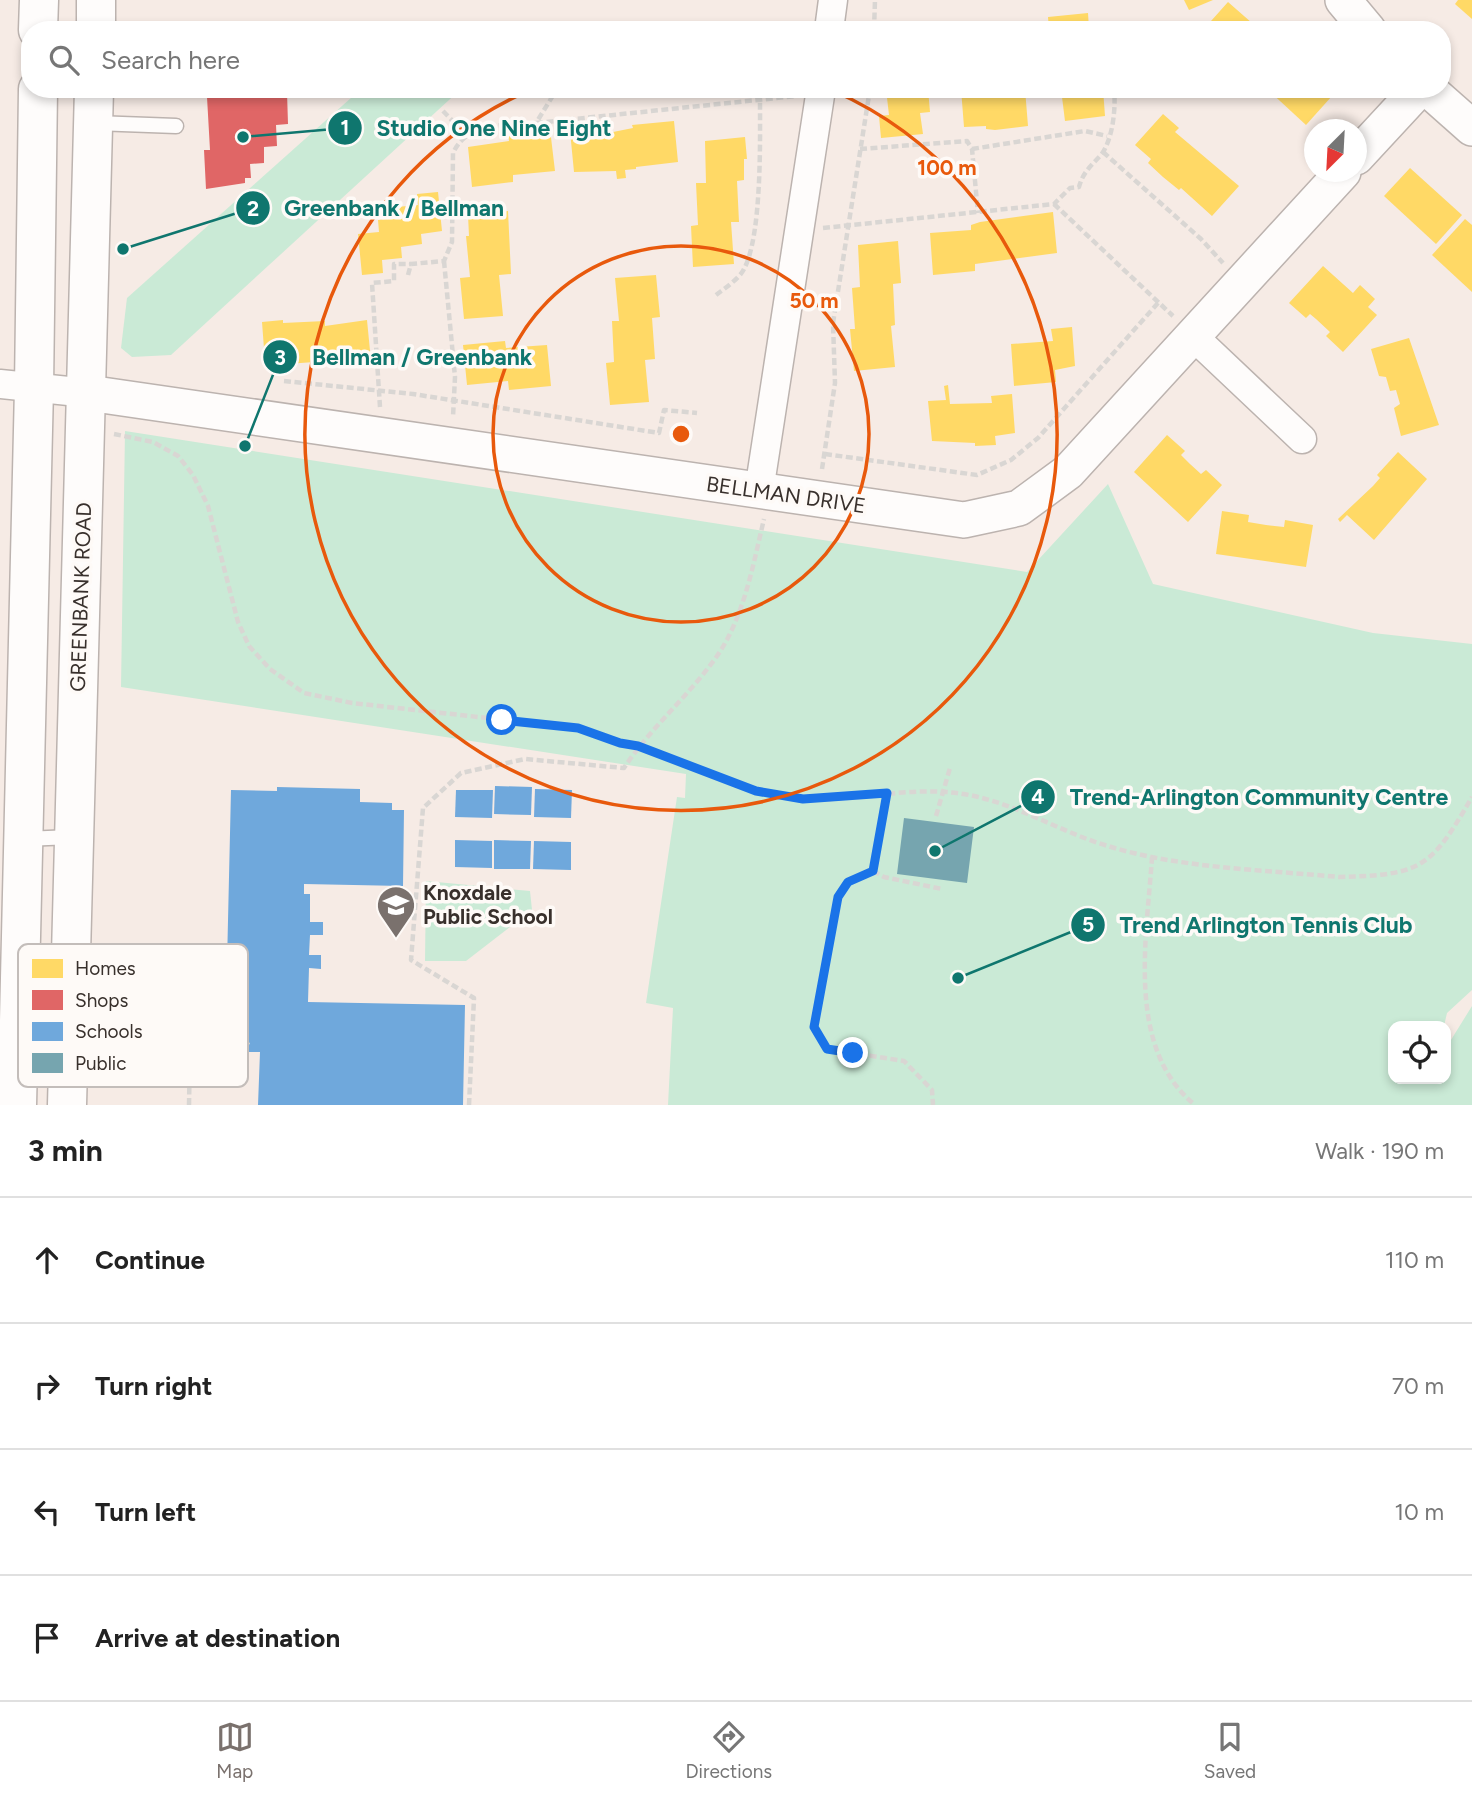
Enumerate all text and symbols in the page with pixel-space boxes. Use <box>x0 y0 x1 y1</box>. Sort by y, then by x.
search box <box>21 21 1451 98</box>
icon: search <box>45 41 83 79</box>
text: Search here <box>101 44 240 76</box>
callout: Studio One Nine Eight <box>328 106 626 150</box>
text: Studio One Nine Eight <box>376 114 612 142</box>
text: 1 <box>341 115 349 140</box>
north arrow <box>1304 119 1367 182</box>
text: 100 m <box>917 155 977 180</box>
callout: Greenbank / Bellman <box>235 186 518 230</box>
text: Greenbank / Bellman <box>284 194 504 222</box>
text: 2 <box>247 196 259 221</box>
text: 50 m <box>789 288 839 313</box>
callout: Bellman / Greenbank <box>262 335 546 379</box>
text: Bellman / Greenbank <box>312 343 533 371</box>
text: 3 <box>274 345 286 370</box>
centre of rings <box>669 422 693 446</box>
street label: BELLMAN DRIVE <box>705 471 867 518</box>
street label: GREENBANK ROAD <box>65 502 96 692</box>
route start <box>486 704 517 735</box>
callout: Trend-Arlington Community Centre <box>1021 775 1462 819</box>
text: Trend-Arlington Community Centre <box>1070 783 1448 811</box>
text: 4 <box>1031 784 1045 809</box>
place label: Knoxdale Public School <box>423 880 553 929</box>
school or university icon: Knoxdale Public School <box>375 884 417 939</box>
callout: Trend Arlington Tennis Club <box>1071 903 1427 947</box>
text: Trend Arlington Tennis Club <box>1120 911 1413 939</box>
text: 5 <box>1082 912 1094 937</box>
legend <box>18 944 248 1087</box>
text: Homes <box>75 957 136 980</box>
text: Shops <box>75 989 129 1012</box>
text: Schools <box>75 1020 143 1043</box>
map controls <box>1388 1021 1451 1084</box>
button: locate <box>1388 1021 1451 1084</box>
route end <box>837 1037 868 1068</box>
text: Public <box>75 1052 127 1075</box>
text: 3 min <box>28 1132 103 1169</box>
text: Walk · 190 m <box>1315 1137 1444 1165</box>
icon: ahead <box>28 1241 66 1279</box>
text: Continue <box>95 1244 205 1276</box>
text: 110 m <box>1385 1246 1444 1274</box>
icon: right <box>28 1367 66 1405</box>
text: Turn right <box>95 1370 212 1402</box>
text: 70 m <box>1392 1372 1444 1400</box>
icon: left <box>28 1493 66 1531</box>
text: Turn left <box>95 1496 196 1528</box>
text: 10 m <box>1395 1498 1444 1526</box>
icon: arrive <box>28 1619 66 1657</box>
text: Arrive at destination <box>95 1622 340 1654</box>
tab: Map <box>216 1718 254 1783</box>
tab: Directions <box>685 1718 772 1783</box>
tab: Saved <box>1204 1718 1256 1783</box>

